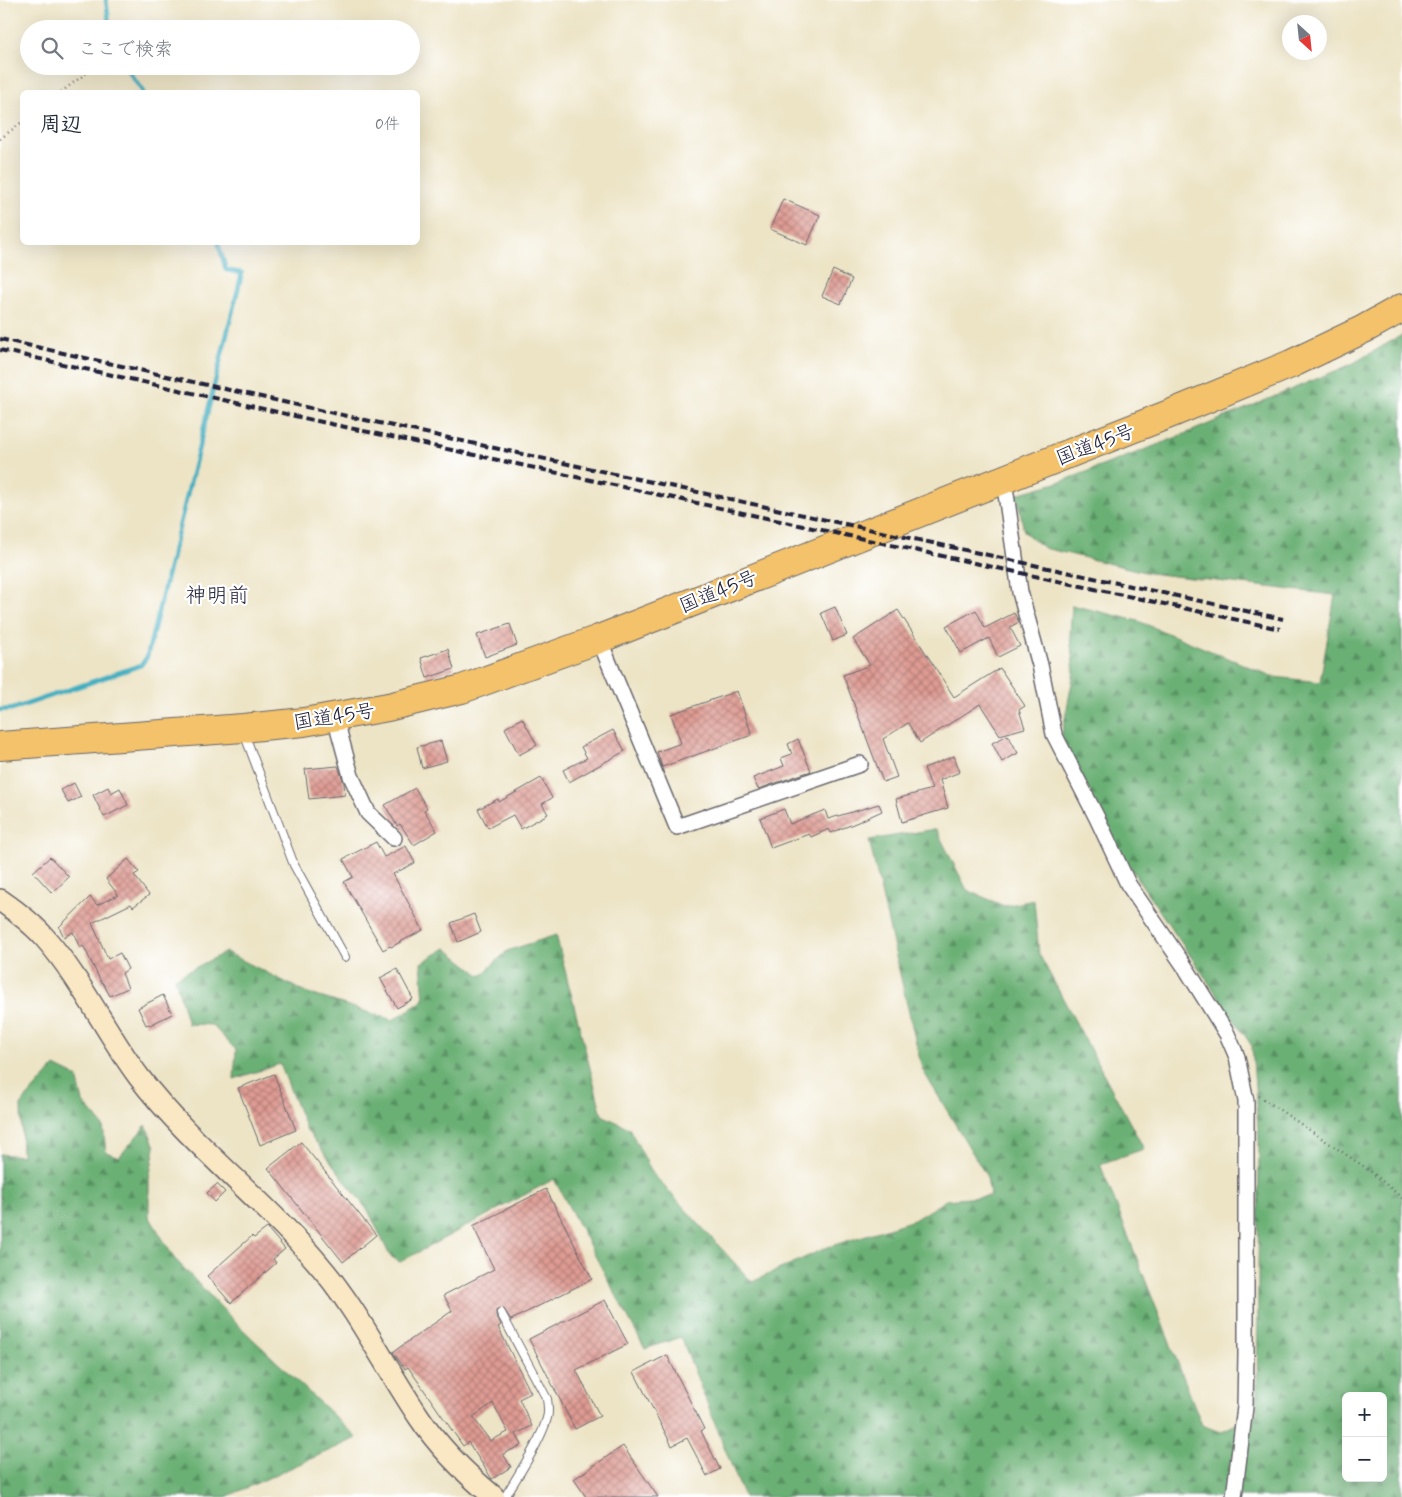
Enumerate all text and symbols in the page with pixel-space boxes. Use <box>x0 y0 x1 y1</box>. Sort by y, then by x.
north arrow <box>1282 15 1327 60</box>
search box <box>20 20 420 75</box>
icon: search <box>38 34 66 62</box>
text: ここで検索 <box>78 37 173 62</box>
text: 周辺 <box>40 111 82 139</box>
text: 0件 <box>375 114 400 135</box>
street label: 国道45号 <box>1052 418 1139 473</box>
street label: 国道45号 <box>675 564 762 620</box>
district label: 神明前 <box>186 582 249 610</box>
street label: 国道45号 <box>291 698 377 737</box>
map controls <box>1342 1392 1387 1482</box>
button: + <box>1342 1392 1387 1437</box>
button: − <box>1342 1437 1387 1482</box>

